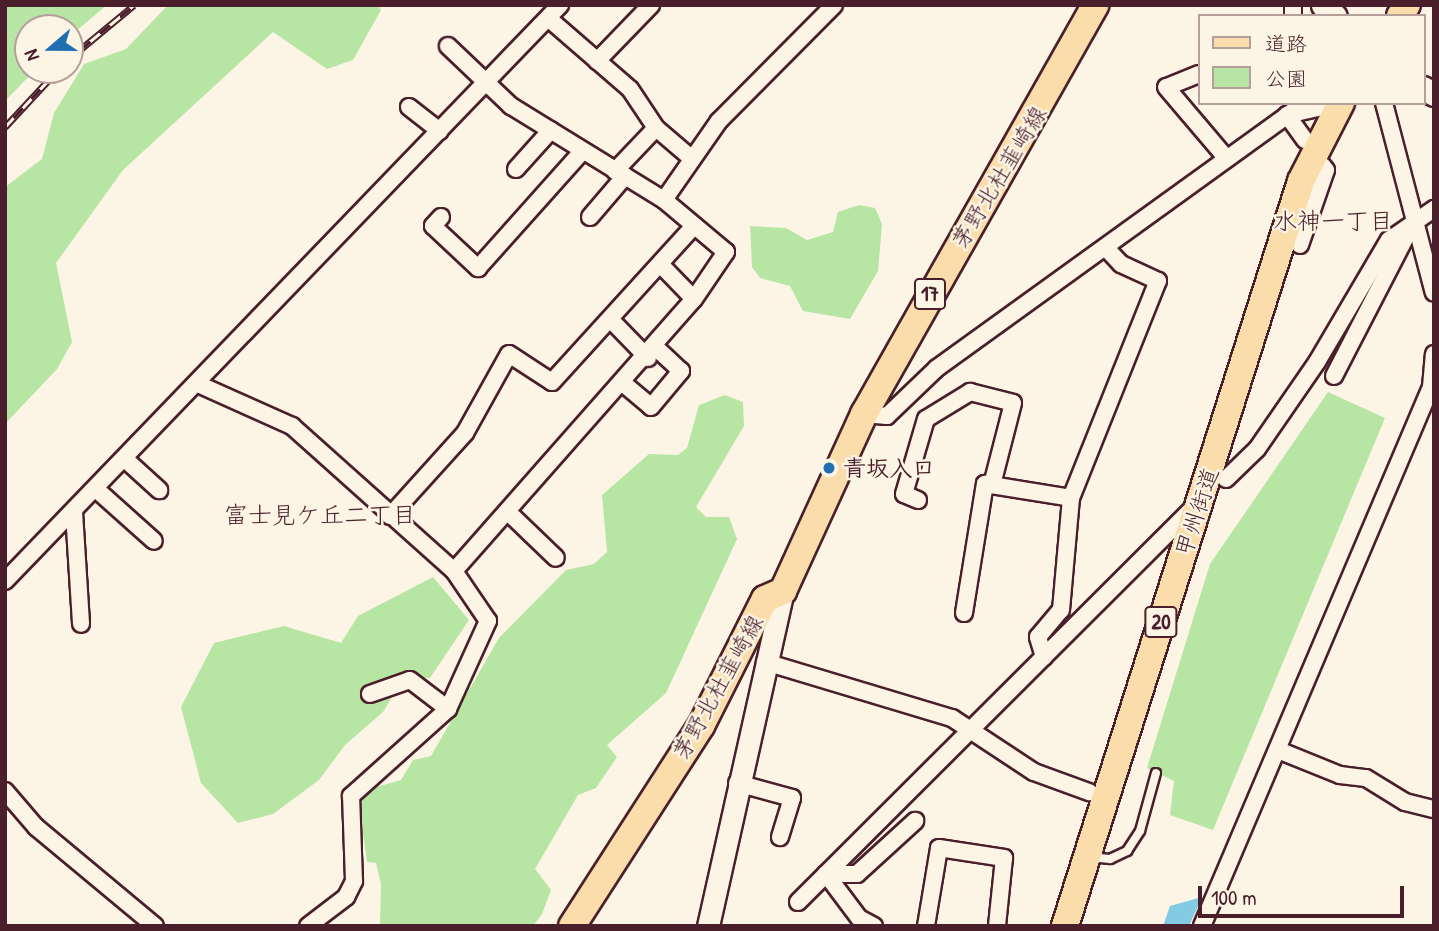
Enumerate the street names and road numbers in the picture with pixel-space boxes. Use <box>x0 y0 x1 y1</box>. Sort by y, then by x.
street label: 茅野北杜韮崎線 <box>946 101 1052 253</box>
road number: 17 <box>912 276 948 312</box>
street label: 甲州街道 <box>1170 464 1224 560</box>
road number: 20 <box>1144 604 1178 640</box>
street label: 茅野北杜韮崎線 <box>667 610 769 764</box>

